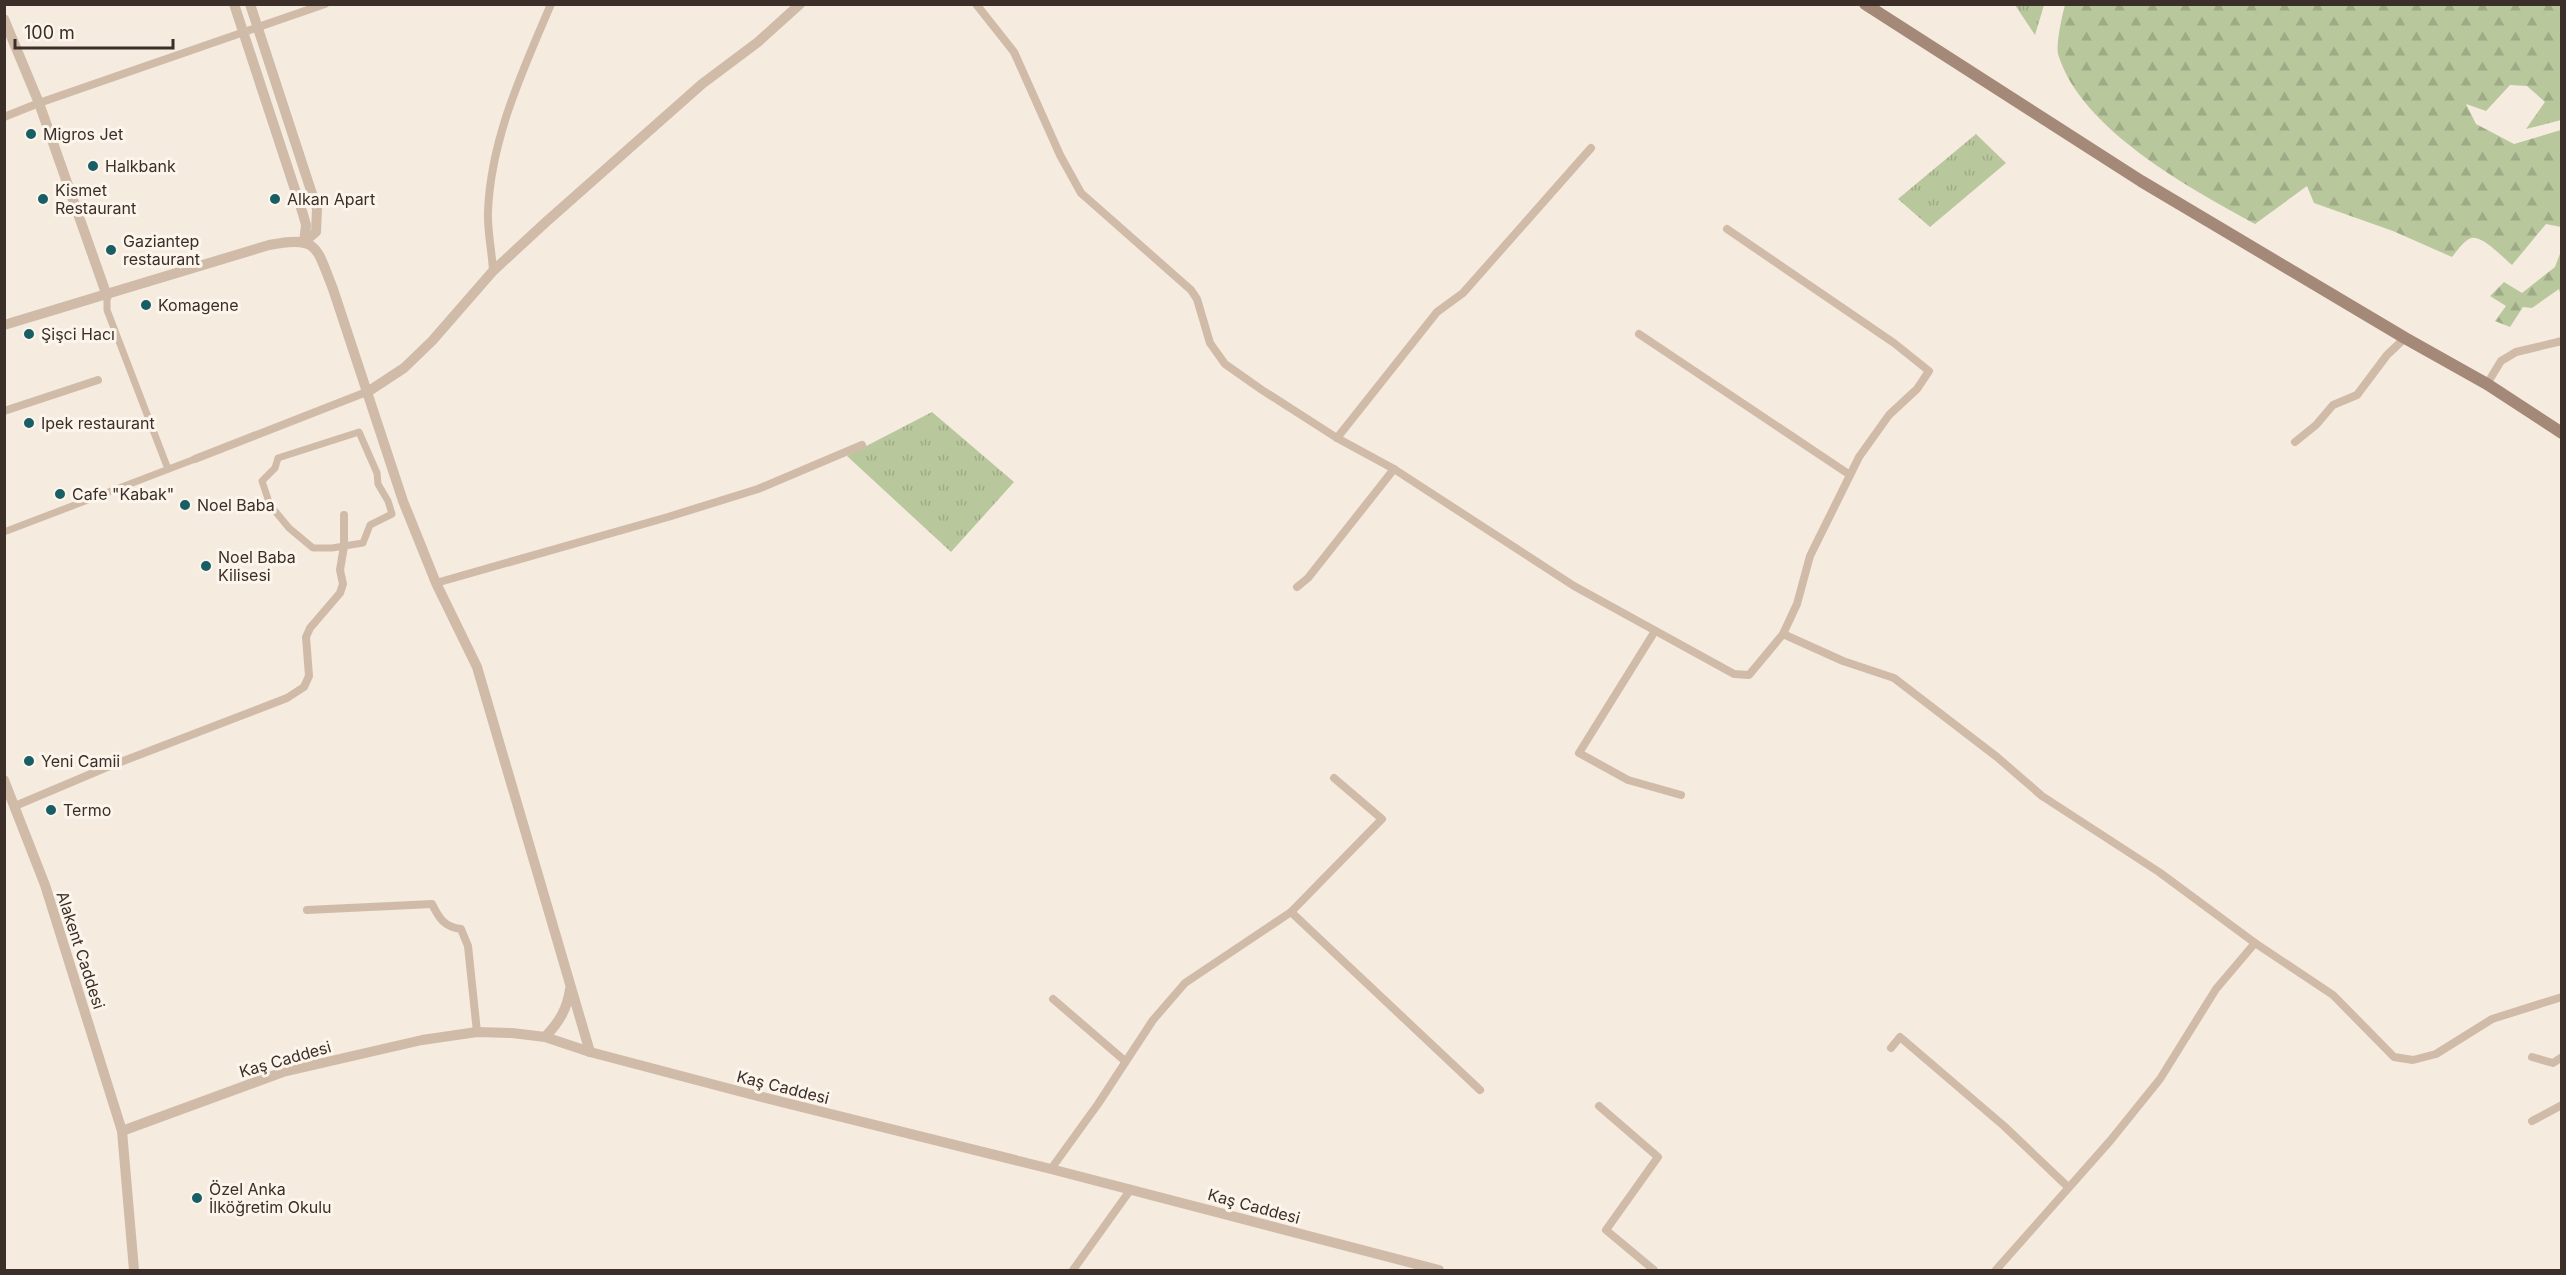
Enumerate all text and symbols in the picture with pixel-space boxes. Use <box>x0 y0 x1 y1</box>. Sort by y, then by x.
scale bar <box>15 12 172 50</box>
text: 100 m <box>24 22 75 43</box>
place label: Migros Jet <box>43 124 123 144</box>
marker: Migros Jet <box>24 127 38 141</box>
place label: Halkbank <box>105 156 176 176</box>
marker: Halkbank <box>86 159 100 173</box>
place label: Kismet Restaurant <box>55 180 136 218</box>
place label: Alkan Apart <box>287 189 375 209</box>
marker: Kismet Restaurant <box>36 192 50 206</box>
marker: Alkan Apart <box>268 192 282 206</box>
place label: Gaziantep restaurant <box>123 231 200 269</box>
marker: Gaziantep restaurant <box>104 243 118 257</box>
place label: Komagene <box>158 295 239 315</box>
marker: Komagene <box>139 298 153 312</box>
place label: Şişci Hacı <box>41 324 115 344</box>
marker: Şişci Hacı <box>22 327 36 341</box>
place label: Ipek restaurant <box>41 413 155 433</box>
marker: Ipek restaurant <box>22 416 36 430</box>
place label: Cafe "Kabak" <box>72 484 174 504</box>
marker: Cafe "Kabak" <box>53 487 67 501</box>
place label: Noel Baba <box>197 495 275 515</box>
marker: Noel Baba <box>178 498 192 512</box>
place label: Noel Baba Kilisesi <box>218 547 296 585</box>
marker: Noel Baba Kilisesi <box>199 559 213 573</box>
place label: Yeni Camii <box>41 751 120 771</box>
marker: Yeni Camii <box>22 754 36 768</box>
place label: Termo <box>63 800 111 820</box>
marker: Termo <box>44 803 58 817</box>
street label: Alakent Caddesi <box>53 889 109 1011</box>
street label: Kaş Caddesi <box>237 1036 333 1082</box>
street label: Kaş Caddesi <box>735 1066 831 1108</box>
place label: Özel Anka İlköğretim Okulu <box>209 1179 332 1217</box>
street label: Kaş Caddesi <box>1206 1184 1302 1228</box>
marker: Özel Anka İlköğretim Okulu <box>190 1191 204 1205</box>

